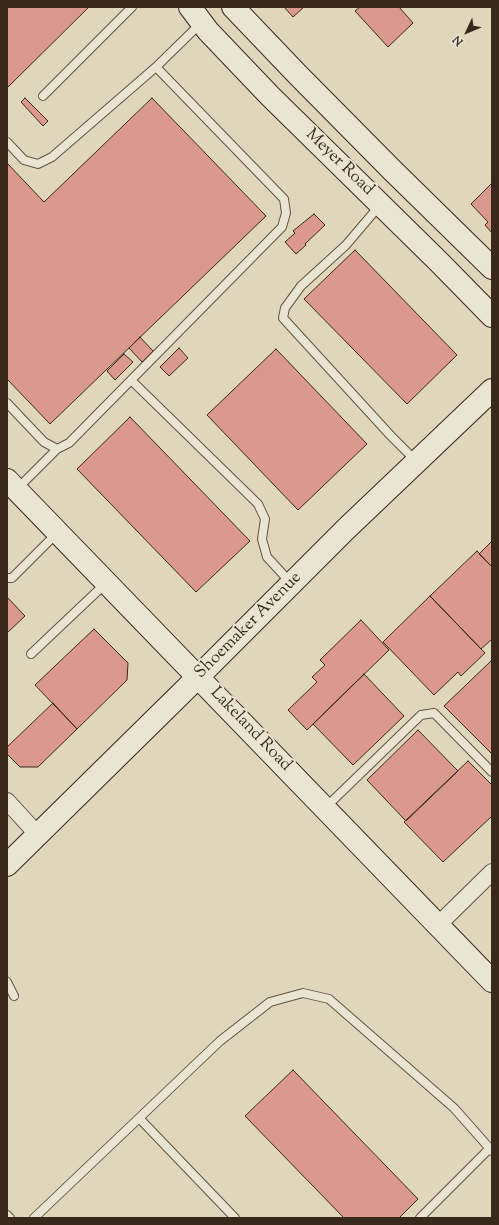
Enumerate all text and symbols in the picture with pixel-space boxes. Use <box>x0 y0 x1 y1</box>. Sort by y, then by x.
north arrow <box>447 12 487 52</box>
text: N <box>450 32 467 49</box>
street label: Meyer Road <box>301 125 377 201</box>
street label: Shoemaker Avenue <box>191 568 307 684</box>
street label: Lakeland Road <box>205 684 295 776</box>

